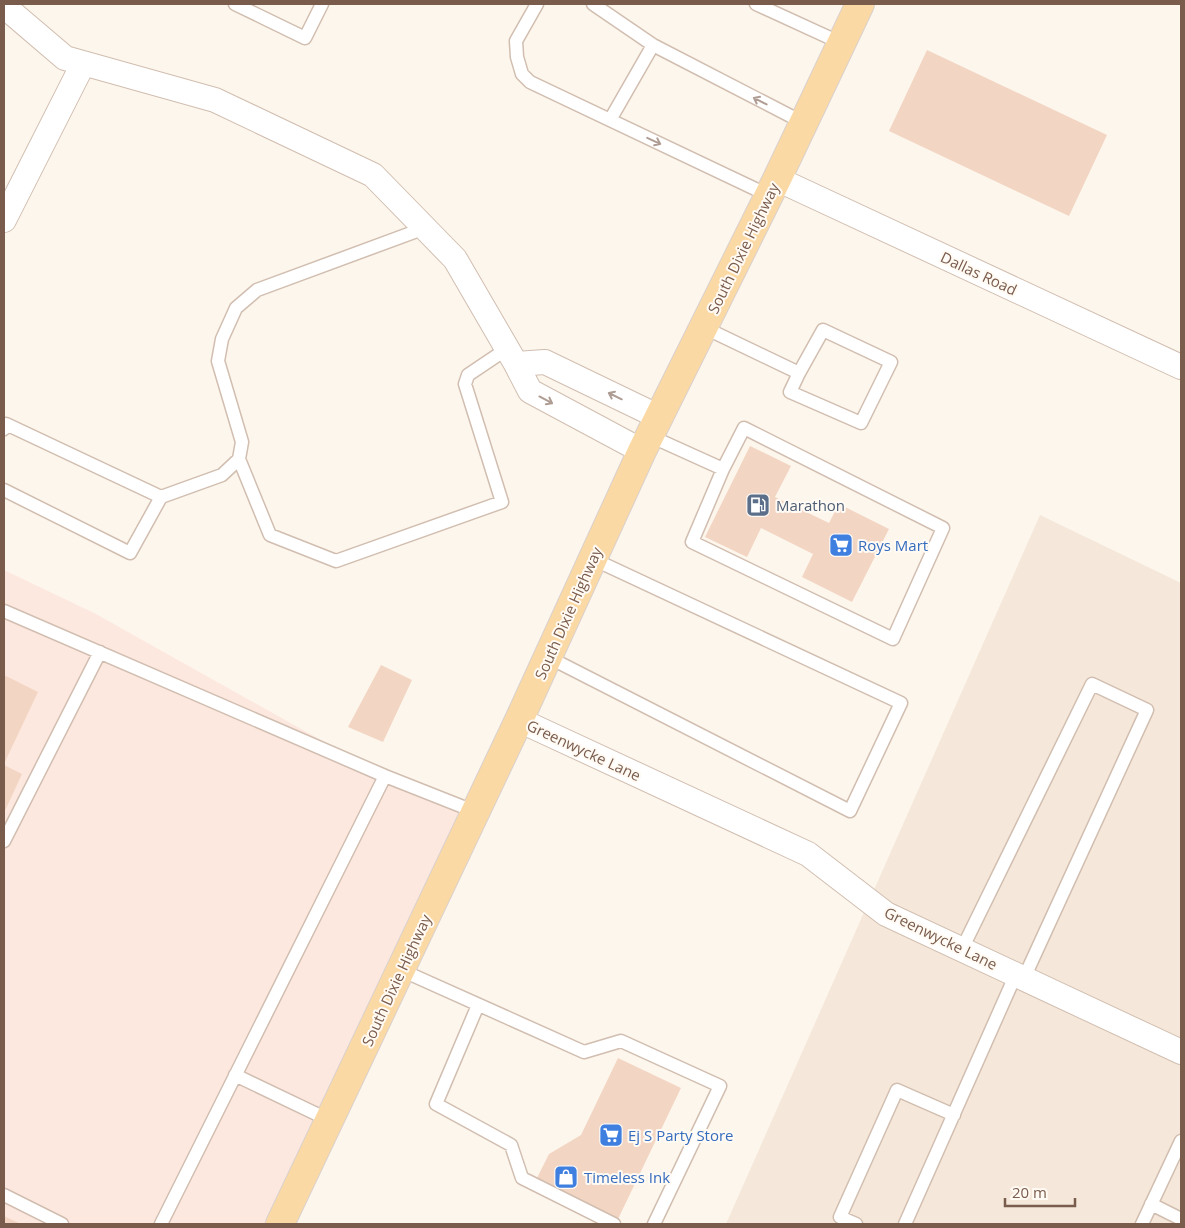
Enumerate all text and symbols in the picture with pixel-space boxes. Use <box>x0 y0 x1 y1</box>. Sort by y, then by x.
one-way arrow <box>753 96 768 106</box>
one-way arrow <box>646 137 661 146</box>
street label: South Dixie Highway <box>703 179 784 317</box>
street label: Dallas Road <box>938 247 1020 299</box>
one-way arrow <box>608 391 623 400</box>
one-way arrow <box>538 395 553 405</box>
fuel station icon: Marathon <box>745 492 771 518</box>
place label: Marathon <box>776 495 845 515</box>
supermarket icon: Roys Mart <box>828 532 854 558</box>
place label: Roys Mart <box>858 535 928 555</box>
street label: South Dixie Highway <box>530 543 606 682</box>
street label: Greenwycke Lane <box>524 715 644 785</box>
street label: Greenwycke Lane <box>881 902 1001 974</box>
street label: South Dixie Highway <box>357 910 436 1049</box>
supermarket icon: Ej S Party Store <box>598 1122 624 1148</box>
place label: Ej S Party Store <box>628 1125 734 1145</box>
shop icon: Timeless Ink <box>553 1164 579 1190</box>
place label: Timeless Ink <box>584 1167 670 1187</box>
scale bar <box>1005 1176 1075 1208</box>
text: 20 m <box>1012 1182 1047 1202</box>

